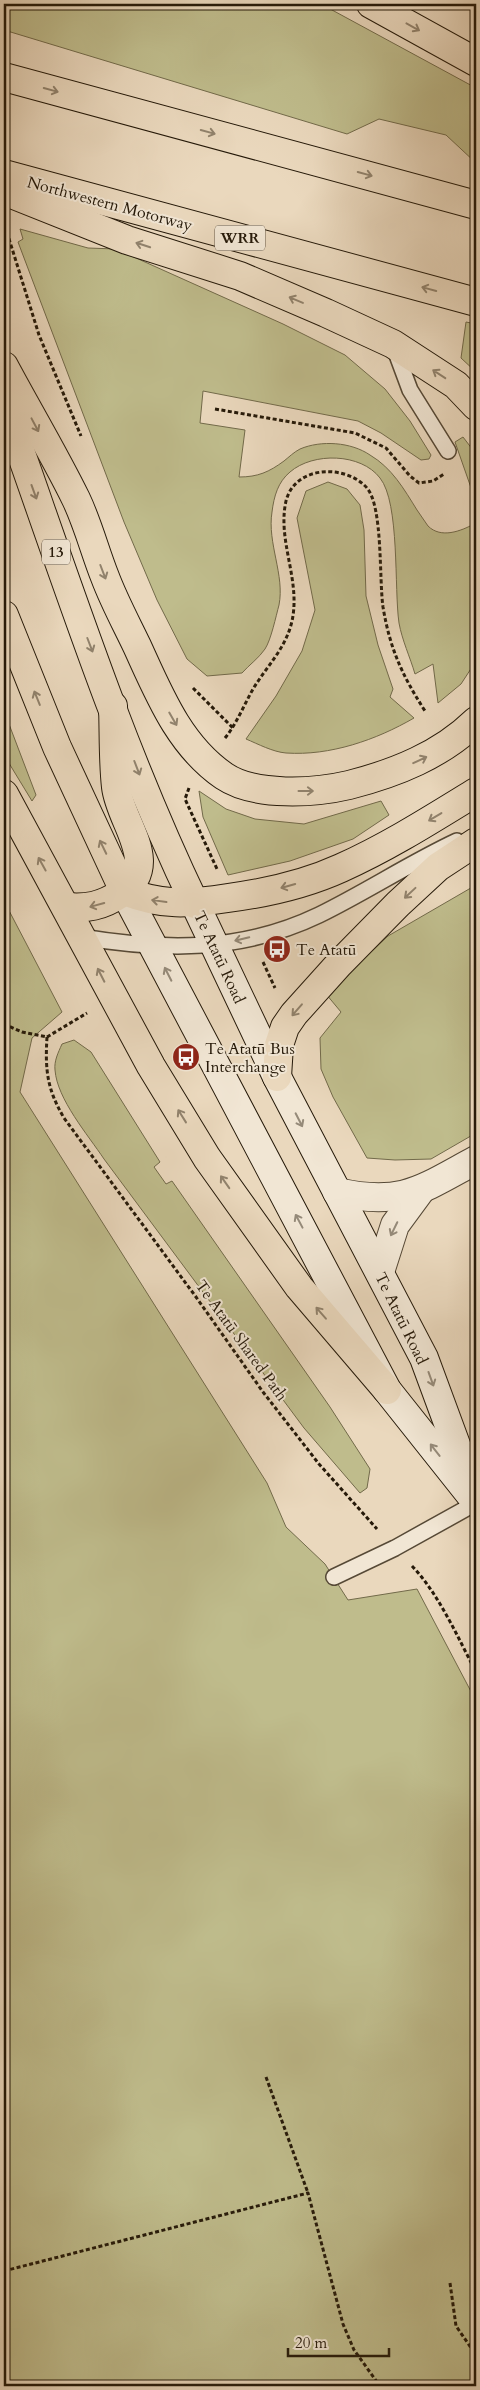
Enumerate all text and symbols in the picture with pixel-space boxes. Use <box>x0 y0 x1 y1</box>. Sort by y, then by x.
one-way arrow <box>406 22 421 32</box>
one-way arrow <box>42 85 58 95</box>
one-way arrow <box>199 128 215 137</box>
one-way arrow <box>356 170 372 180</box>
street label: Northwestern Motorway <box>25 171 195 237</box>
road number: WRR <box>215 226 265 250</box>
one-way arrow <box>136 240 151 249</box>
one-way arrow <box>422 284 438 294</box>
one-way arrow <box>289 294 304 304</box>
one-way arrow <box>433 369 447 379</box>
one-way arrow <box>30 417 40 432</box>
one-way arrow <box>30 484 39 499</box>
road number: 13 <box>42 540 70 564</box>
one-way arrow <box>99 564 108 579</box>
one-way arrow <box>86 636 95 652</box>
one-way arrow <box>32 691 42 706</box>
one-way arrow <box>168 711 178 725</box>
one-way arrow <box>412 754 427 764</box>
one-way arrow <box>133 760 142 775</box>
one-way arrow <box>298 786 314 796</box>
one-way arrow <box>428 812 442 822</box>
one-way arrow <box>98 840 107 855</box>
one-way arrow <box>37 858 47 872</box>
one-way arrow <box>281 882 297 891</box>
one-way arrow <box>404 887 417 899</box>
one-way arrow <box>151 896 167 906</box>
one-way arrow <box>89 901 105 910</box>
street label: Te Atatū Road <box>188 907 250 1008</box>
bus stop icon: Te Atatū <box>262 934 292 964</box>
one-way arrow <box>235 935 251 944</box>
place label: Te Atatū <box>296 939 357 961</box>
one-way arrow <box>163 967 172 982</box>
one-way arrow <box>96 968 105 983</box>
one-way arrow <box>292 1003 303 1016</box>
place label: Te Atatū Bus Interchange <box>205 1038 295 1078</box>
bus stop icon: Te Atatū Bus Interchange <box>171 1042 201 1072</box>
one-way arrow <box>176 1110 186 1124</box>
one-way arrow <box>294 1113 304 1128</box>
one-way arrow <box>219 1176 230 1189</box>
one-way arrow <box>294 1214 303 1229</box>
one-way arrow <box>389 1221 399 1236</box>
street label: Te Atatū Road <box>369 1269 433 1369</box>
street label: Te Atatū Shared Path <box>190 1276 293 1406</box>
one-way arrow <box>316 1307 327 1320</box>
one-way arrow <box>427 1371 436 1386</box>
one-way arrow <box>430 1444 441 1457</box>
scale bar <box>288 2325 389 2357</box>
text: 20 m <box>295 2333 327 2353</box>

